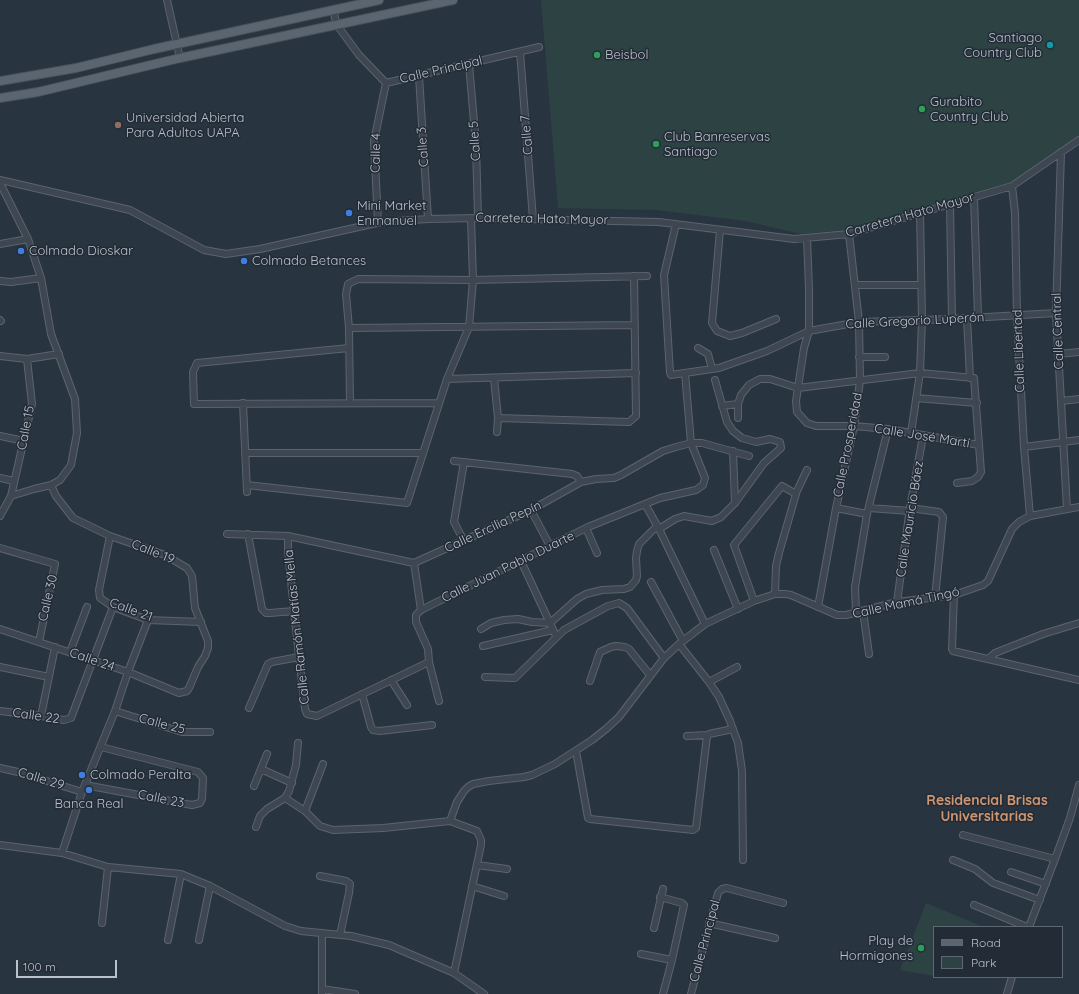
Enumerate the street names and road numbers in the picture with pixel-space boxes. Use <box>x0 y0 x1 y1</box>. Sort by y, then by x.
street label: Calle Principal <box>398 53 484 87</box>
street label: Calle 7 <box>517 115 537 155</box>
street label: Calle 5 <box>466 120 484 162</box>
street label: Calle 3 <box>414 127 432 167</box>
street label: Calle 4 <box>368 133 384 173</box>
street label: Carretera Hato Mayor <box>844 189 976 241</box>
street label: Carretera Hato Mayor <box>475 210 609 228</box>
street label: Calle Central <box>1049 292 1067 370</box>
street label: Calle Libertad <box>1010 309 1028 393</box>
street label: Calle Gregorio Luperón <box>845 310 985 332</box>
street label: Calle Prosperidad <box>830 391 866 499</box>
street label: Calle 15 <box>14 404 38 452</box>
street label: Calle José Martí <box>873 421 971 451</box>
street label: Calle Mauricio Báez <box>893 460 927 578</box>
street label: Calle Ercilia Pepín <box>442 498 544 556</box>
street label: Calle Juan Pablo Duarte <box>439 528 577 606</box>
street label: Calle 19 <box>129 536 177 568</box>
street label: Calle Ramón Matías Mella <box>281 549 313 705</box>
street label: Calle 30 <box>35 573 61 623</box>
street label: Calle Mamá Tingó <box>851 584 961 622</box>
street label: Calle 21 <box>107 595 155 625</box>
street label: Calle 24 <box>67 645 117 675</box>
street label: Calle 22 <box>11 705 61 727</box>
street label: Calle 25 <box>137 710 187 738</box>
street label: Calle 29 <box>16 765 66 793</box>
street label: Calle 23 <box>136 787 186 811</box>
street label: Calle Principal <box>687 898 723 984</box>

